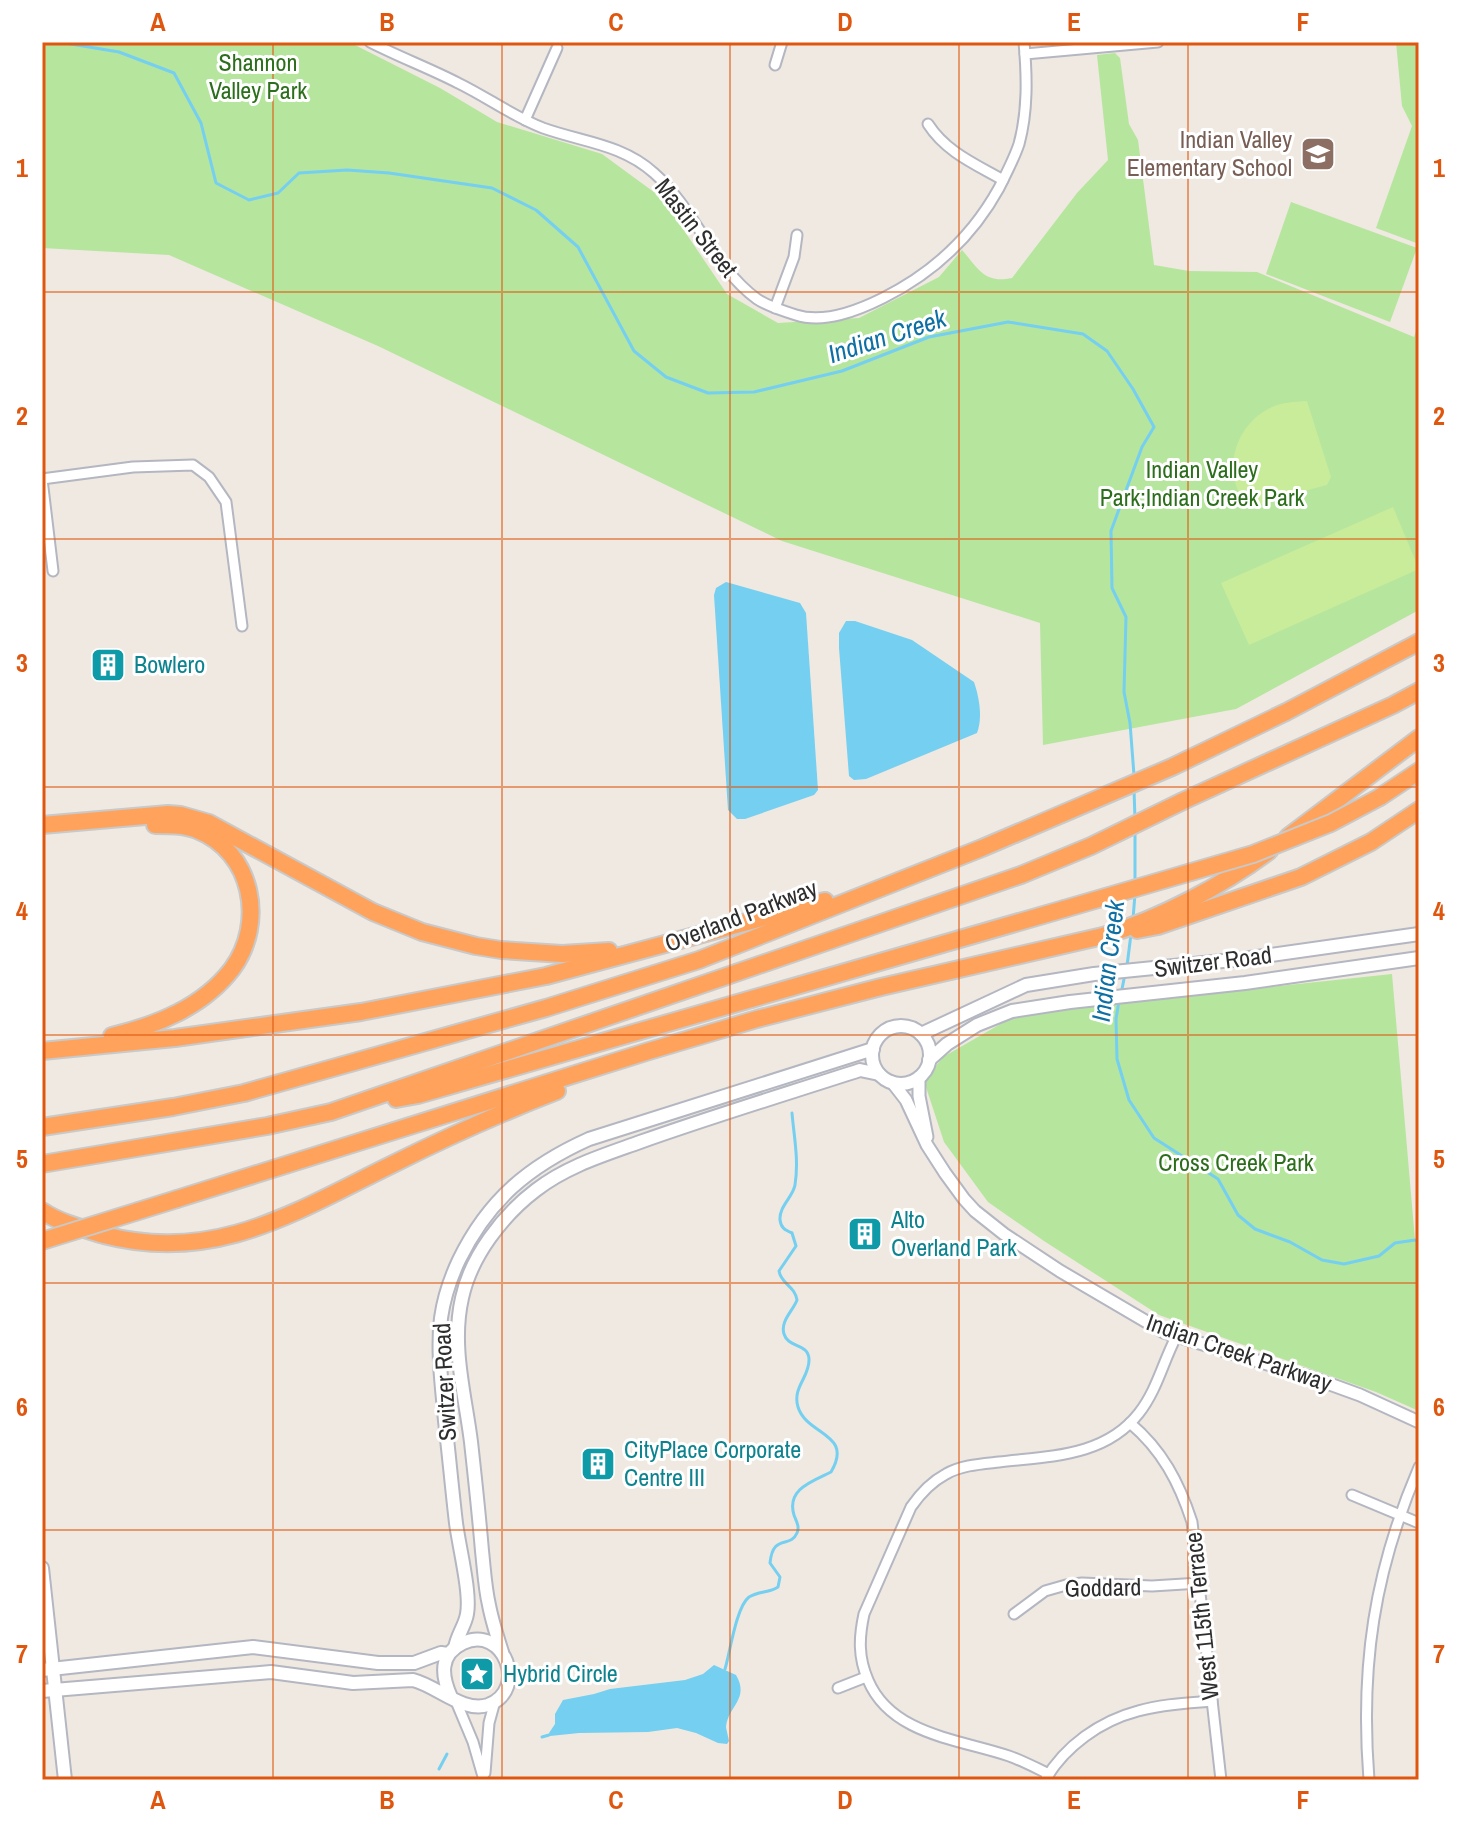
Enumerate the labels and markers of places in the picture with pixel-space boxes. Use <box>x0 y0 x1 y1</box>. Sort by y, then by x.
place label: Indian Valley Elementary School <box>1127 123 1292 183</box>
school or university icon: Indian Valley Elementary School <box>1299 135 1337 173</box>
building icon: Bowlero <box>89 646 127 684</box>
place label: Bowlero <box>134 648 205 680</box>
place label: Alto Overland Park <box>890 1203 1017 1263</box>
building icon: Alto Overland Park <box>846 1215 884 1253</box>
place label: CityPlace Corporate Centre III <box>624 1433 801 1493</box>
building icon: CityPlace Corporate Centre III <box>579 1445 617 1483</box>
place icon: Hybrid Circle <box>458 1655 496 1693</box>
place label: Hybrid Circle <box>503 1657 618 1689</box>

